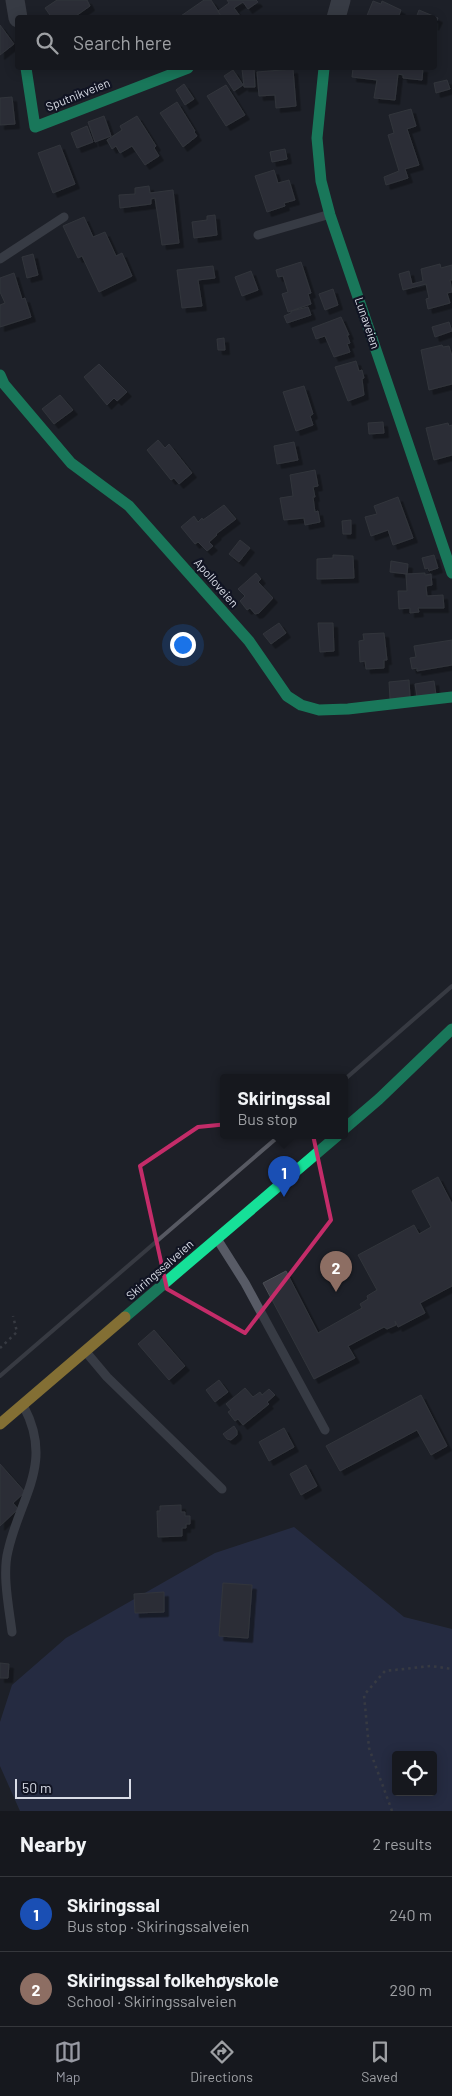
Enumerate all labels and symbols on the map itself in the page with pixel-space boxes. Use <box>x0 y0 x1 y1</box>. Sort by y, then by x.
street label: Sputnikveien <box>44 75 112 113</box>
street label: Lunaveien <box>353 295 383 350</box>
street label: Apolloveien <box>192 555 242 610</box>
your location <box>170 632 196 658</box>
pin: 1 <box>268 1156 300 1197</box>
street label: Skiringssalveien <box>123 1236 196 1302</box>
pin: 2 <box>320 1251 352 1292</box>
scale bar <box>15 1776 131 1799</box>

